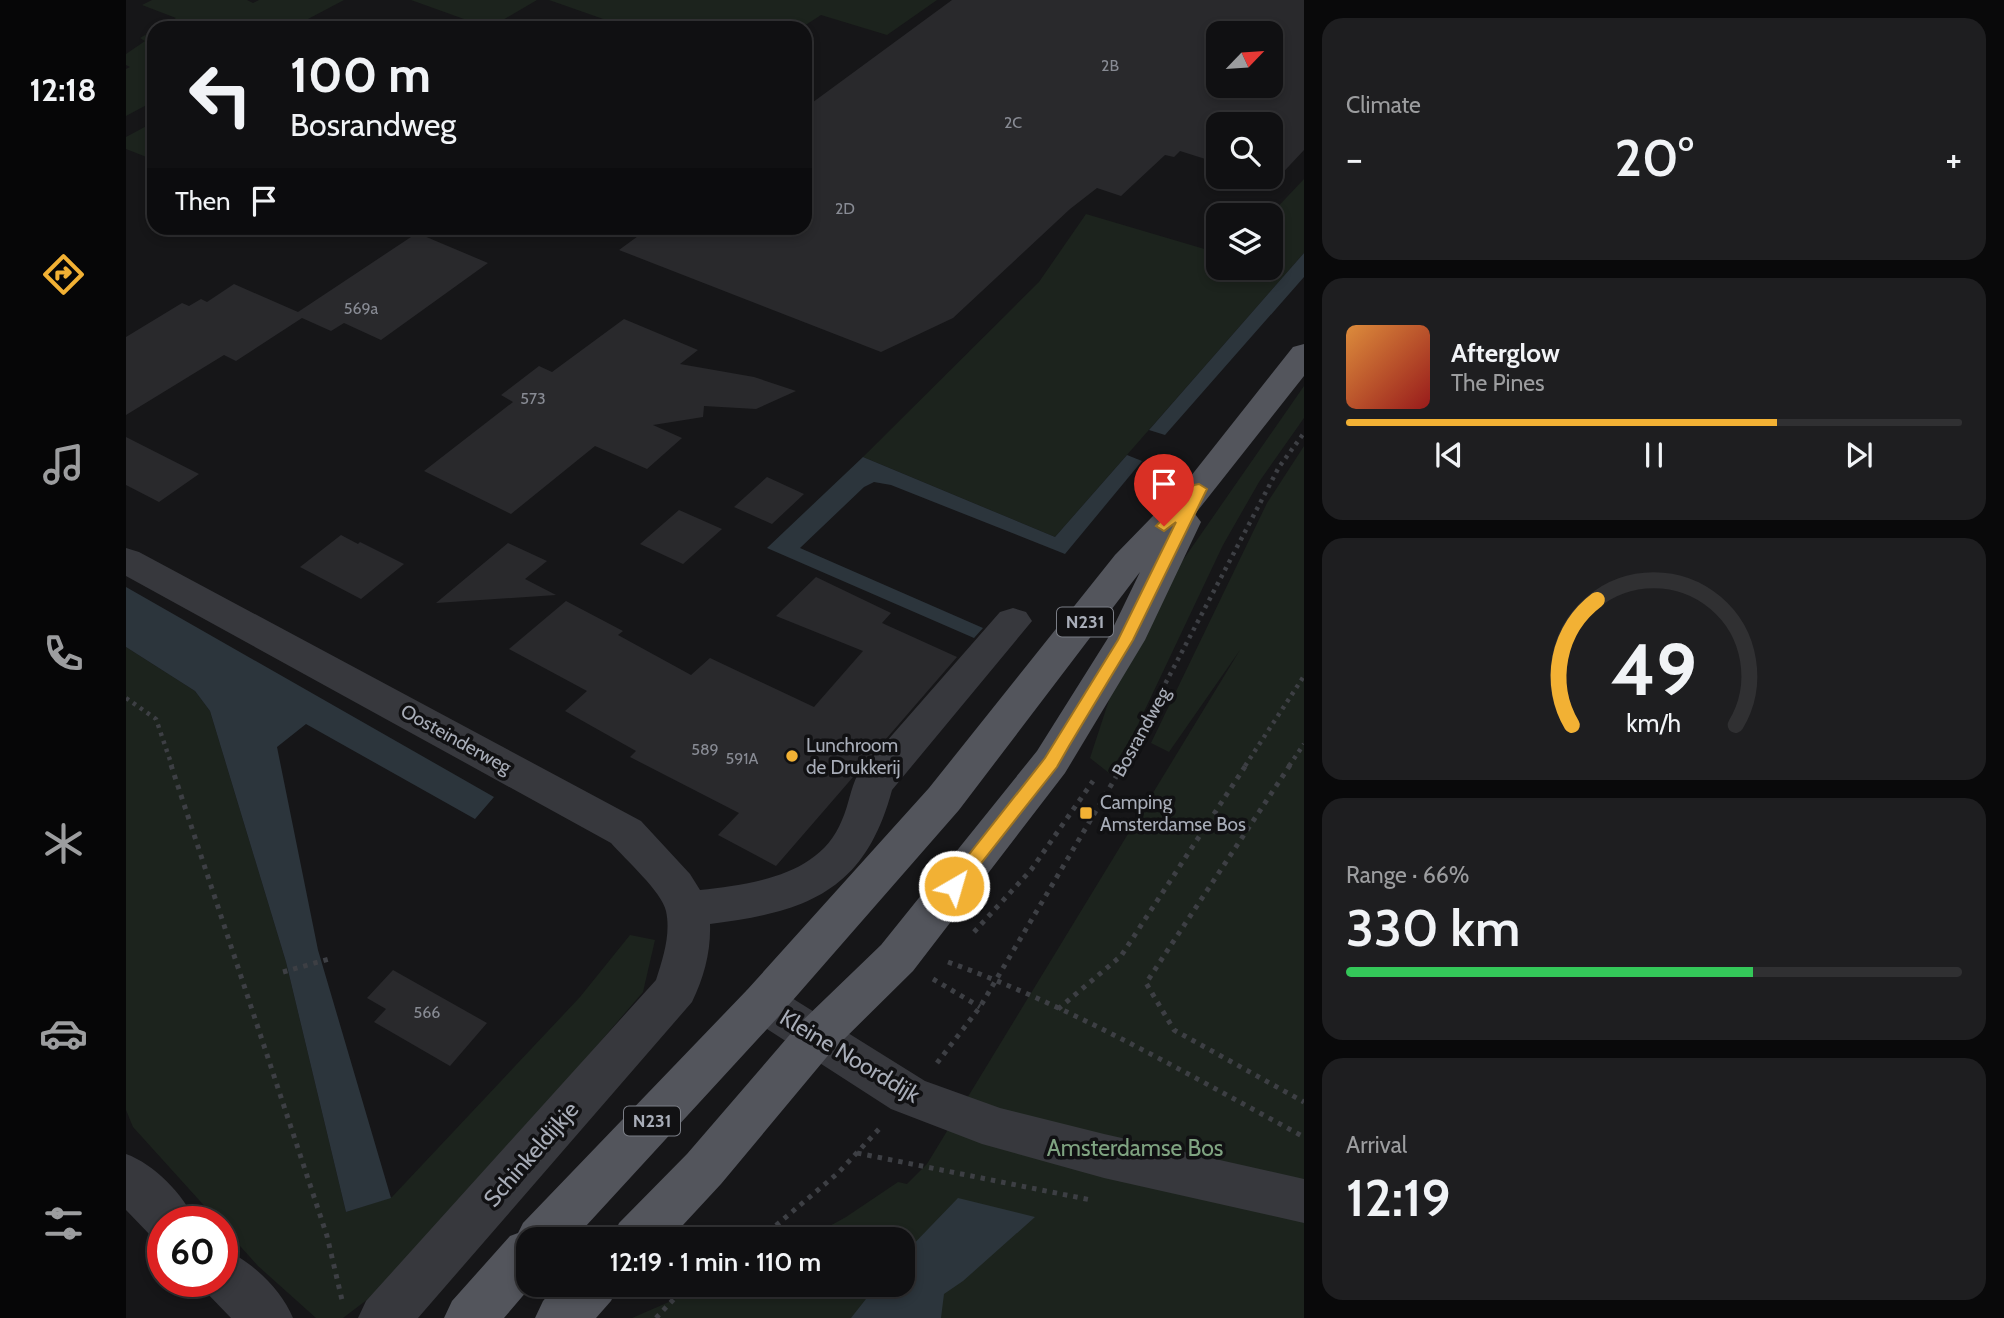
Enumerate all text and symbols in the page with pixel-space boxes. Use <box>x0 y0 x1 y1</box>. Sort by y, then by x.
north arrow <box>1206 21 1283 98</box>
map controls <box>1206 21 1283 280</box>
text: 100 m <box>290 45 431 104</box>
icon: left <box>175 49 266 140</box>
house number: 2B <box>1101 56 1119 75</box>
text: 12:18 <box>30 70 96 109</box>
text: Climate <box>1346 91 1421 119</box>
text: Bosrandweg <box>290 105 456 144</box>
button: search <box>1206 112 1283 189</box>
house number: 2C <box>1004 113 1022 132</box>
text: 20° <box>1614 126 1694 189</box>
text: − <box>1346 135 1363 182</box>
text: + <box>1945 135 1962 182</box>
icon: arrive <box>245 182 283 220</box>
text: Then <box>175 185 231 217</box>
house number: 2D <box>835 199 855 218</box>
button: layers <box>1206 203 1283 280</box>
icon: directions <box>39 250 88 299</box>
house number: 569a <box>344 299 379 318</box>
text: Afterglow <box>1451 337 1560 369</box>
text: The Pines <box>1451 369 1545 397</box>
house number: 573 <box>520 389 546 408</box>
icon: previous <box>1430 436 1468 474</box>
icon: pause <box>1635 436 1673 474</box>
icon: next <box>1840 436 1878 474</box>
icon: music <box>39 440 88 489</box>
pin <box>1134 454 1194 526</box>
icon: arrive <box>1145 465 1183 503</box>
road number: N231 <box>1057 608 1113 636</box>
text: 49 <box>1611 625 1697 713</box>
icon: phone <box>39 629 88 678</box>
street label: Bosrandweg <box>1107 683 1175 781</box>
street label: Oosteinderweg <box>397 699 516 779</box>
text: km/h <box>1627 708 1681 738</box>
place label: Lunchroom de Drukkerij <box>806 734 901 779</box>
house number: 589 <box>691 740 719 759</box>
marker: Lunchroom de Drukkerij <box>784 748 800 764</box>
house number: 591A <box>726 749 759 768</box>
place label: Camping Amsterdamse Bos <box>1100 791 1246 836</box>
marker: Camping Amsterdamse Bos <box>1078 805 1094 821</box>
icon: climate <box>39 819 88 868</box>
position arrow <box>917 849 991 923</box>
text: Range · 66% <box>1346 861 1470 889</box>
text: 330 km <box>1346 896 1520 959</box>
house number: 566 <box>414 1003 440 1022</box>
street label: Kleine Noorddijk <box>775 1003 926 1109</box>
icon: car <box>39 1009 88 1058</box>
street label: Schinkeldijkje <box>478 1095 584 1212</box>
road number: N231 <box>624 1106 680 1136</box>
text: Arrival <box>1346 1131 1407 1159</box>
park label: Amsterdamse Bos <box>1047 1134 1223 1162</box>
text: 12:19 <box>1346 1166 1451 1229</box>
icon: filters <box>39 1199 88 1248</box>
speed limit sign: 60 <box>147 1206 238 1297</box>
text: 12:19 · 1 min · 110 m <box>610 1246 821 1278</box>

